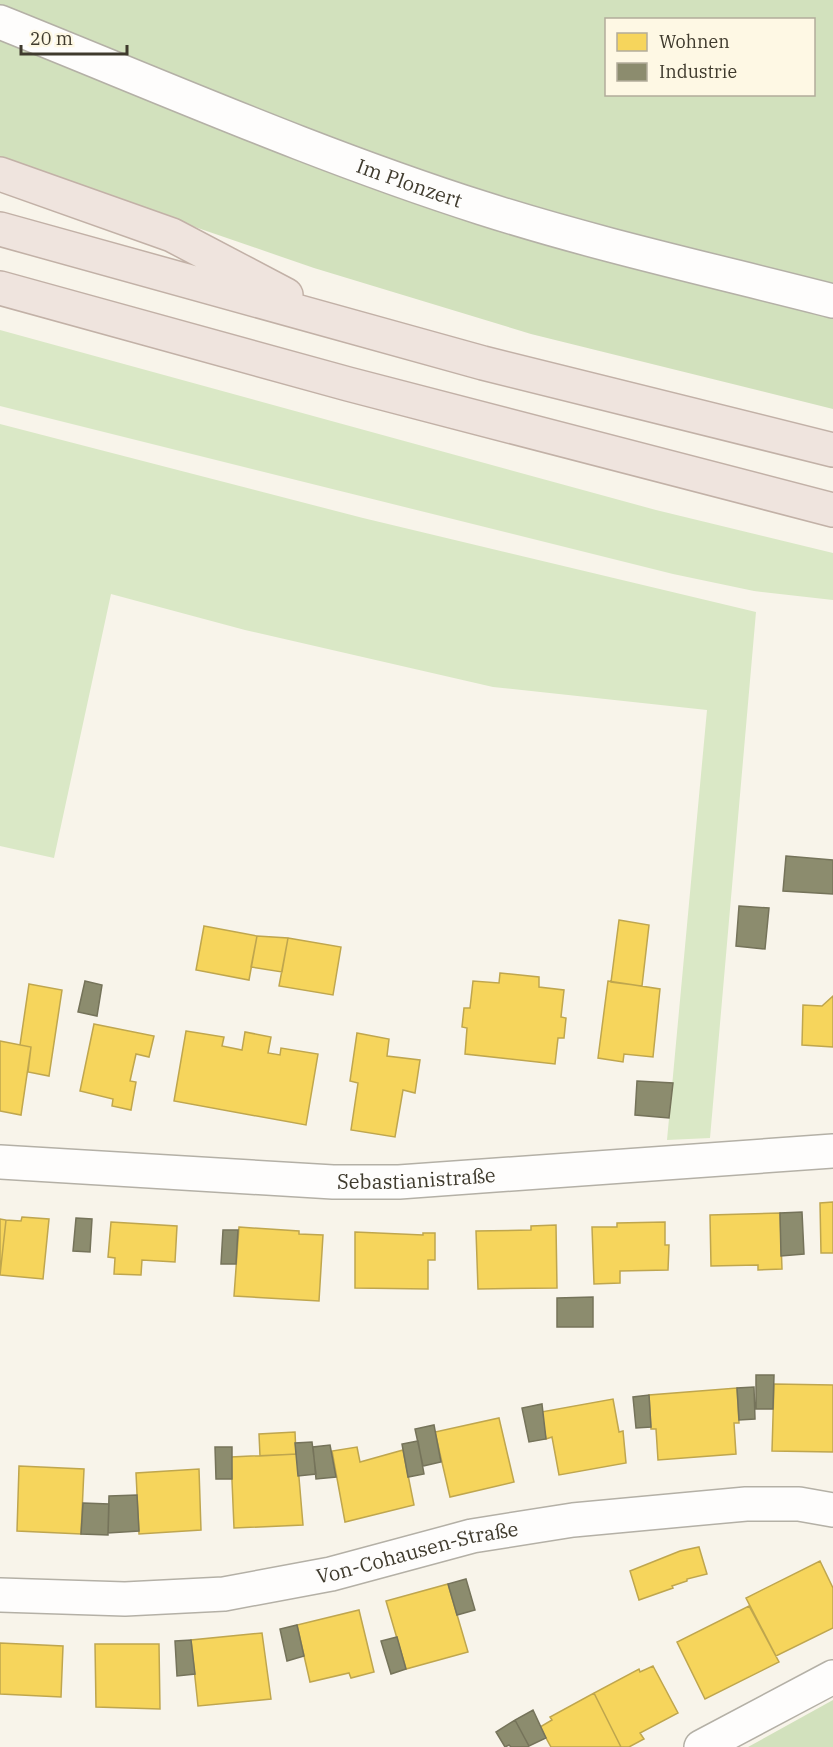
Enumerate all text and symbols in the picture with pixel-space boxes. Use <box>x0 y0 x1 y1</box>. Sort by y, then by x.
scale bar <box>21 18 128 56</box>
legend <box>605 18 815 96</box>
text: 20 m <box>30 27 73 50</box>
text: Wohnen <box>659 30 730 53</box>
text: Industrie <box>659 60 737 83</box>
street label: Im Plonzert <box>353 152 466 214</box>
street label: Sebastianistraße <box>337 1161 496 1195</box>
street label: Von-Cohausen-Straße <box>314 1515 520 1589</box>

